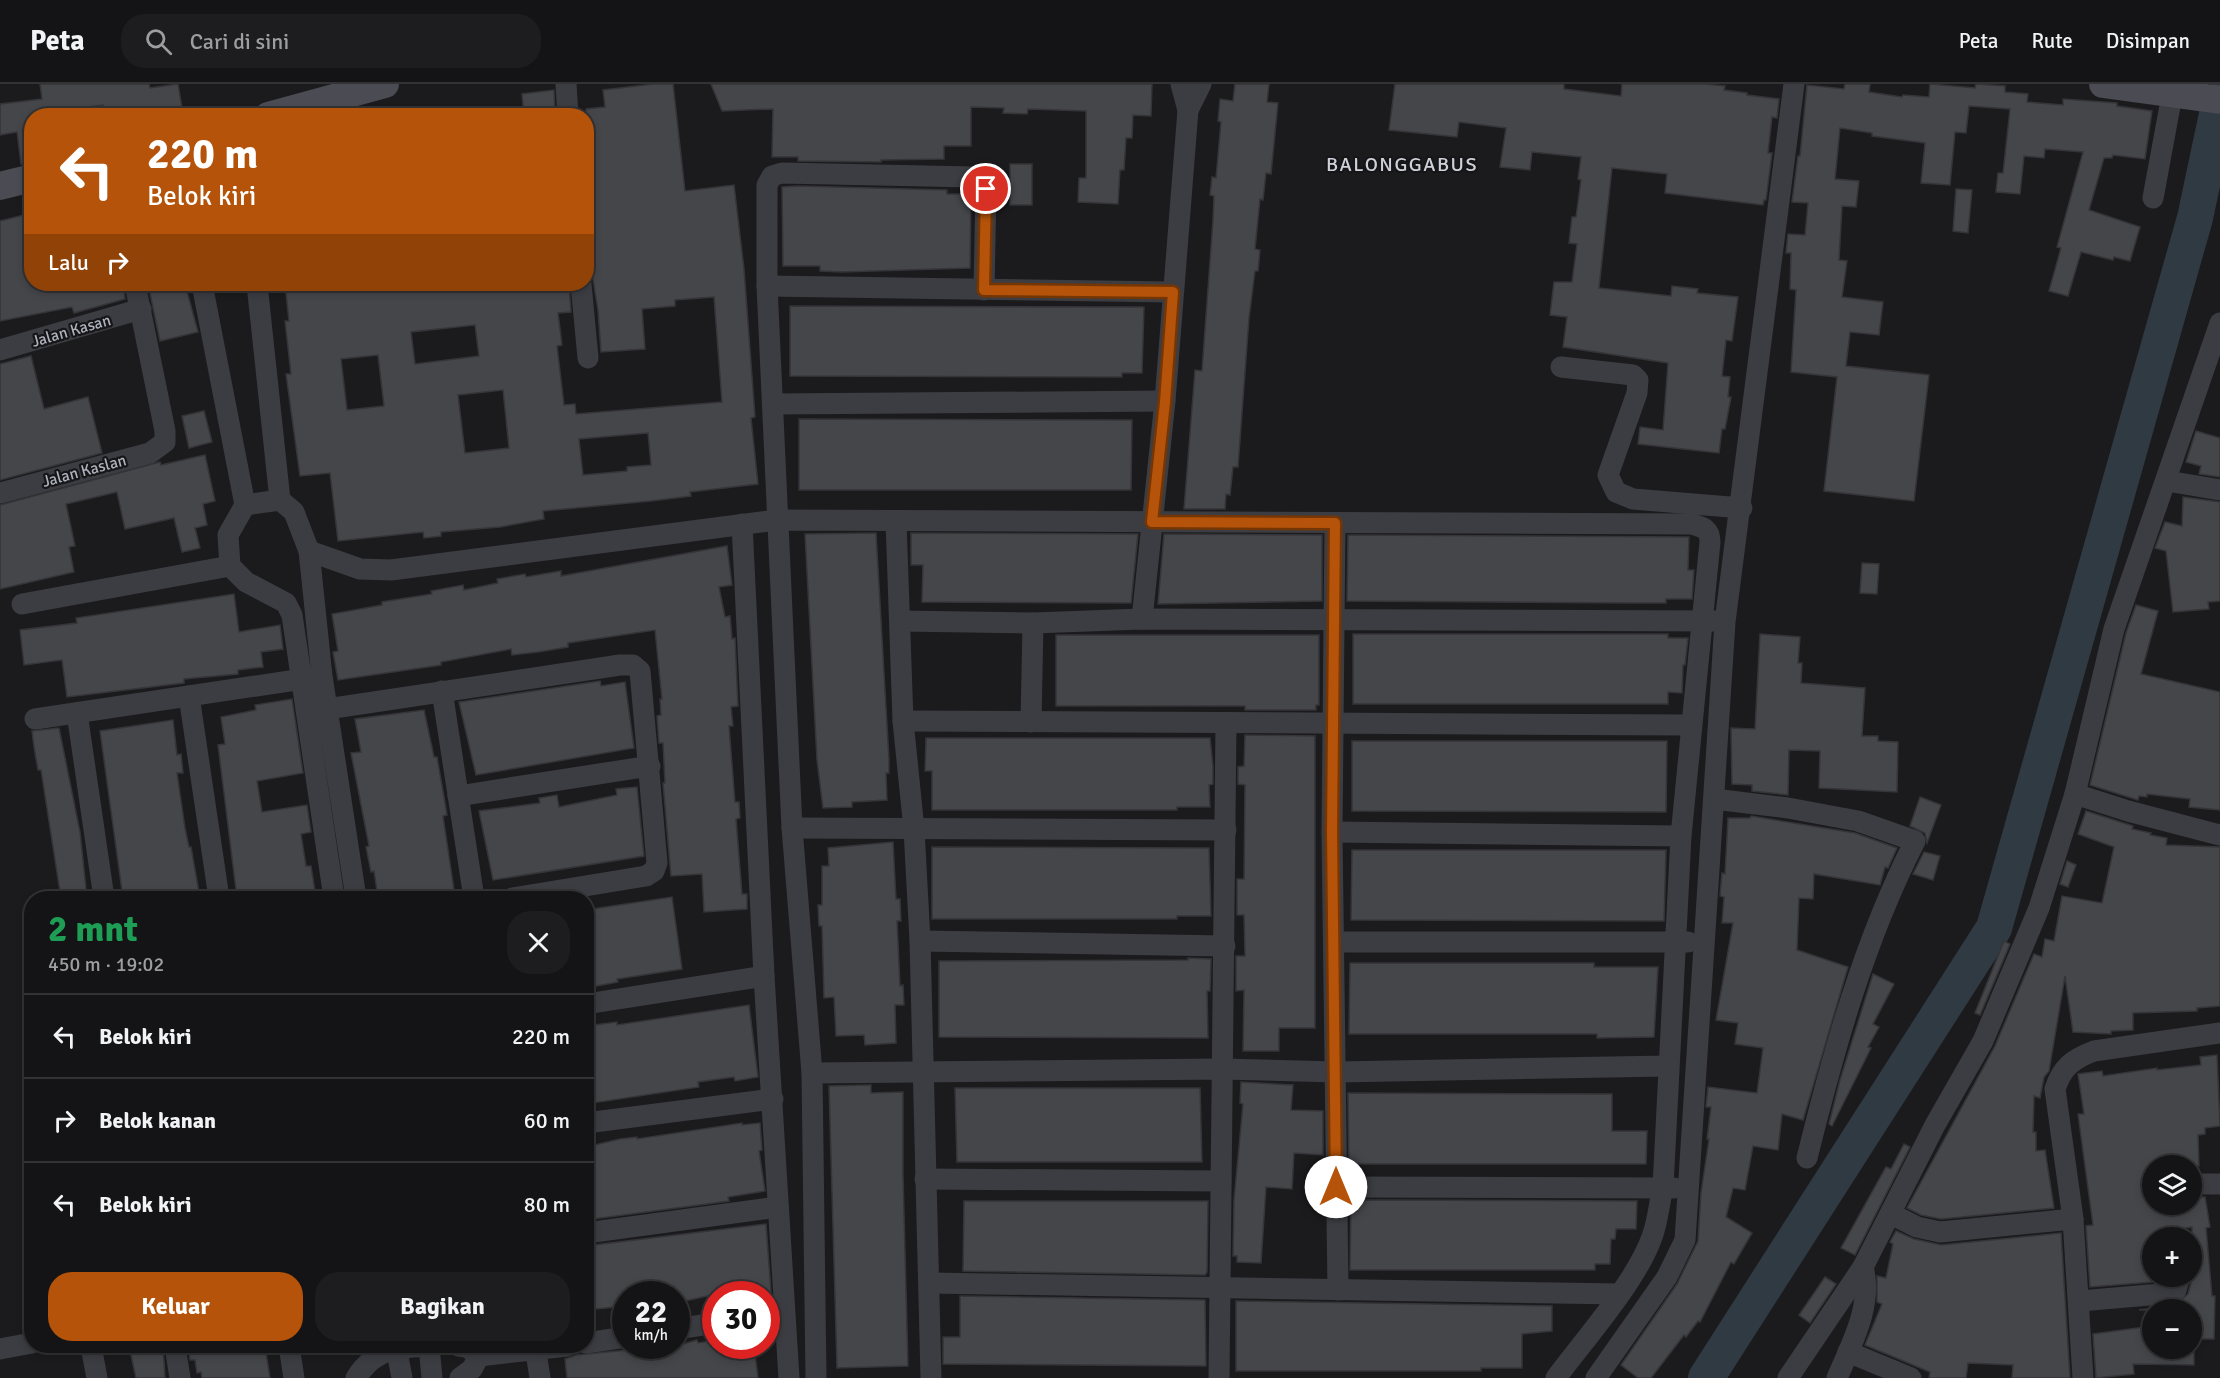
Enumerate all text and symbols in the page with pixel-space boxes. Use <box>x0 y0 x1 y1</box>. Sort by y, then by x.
search box <box>121 14 541 68</box>
text: Peta <box>30 24 85 58</box>
icon: search <box>142 25 175 58</box>
text: Cari di sini <box>190 28 289 55</box>
text: Peta <box>1959 28 1999 54</box>
text: Rute <box>2032 28 2073 54</box>
text: Disimpan <box>2106 28 2190 54</box>
text: 220 m <box>147 129 258 180</box>
icon: left <box>48 132 126 210</box>
district label: BALONGGABUS <box>1326 152 1478 177</box>
pin <box>960 163 1011 214</box>
icon: arrive <box>969 172 1002 205</box>
text: Belok kiri <box>147 180 256 213</box>
icon: right <box>101 246 134 279</box>
text: Lalu <box>48 249 89 276</box>
street label: Jalan Kasan <box>29 310 113 352</box>
street label: Jalan Kaslan <box>40 450 128 492</box>
text: 2 mnt <box>48 907 138 952</box>
button: close <box>507 911 570 974</box>
text: 450 m · 19:02 <box>48 952 164 977</box>
icon: left <box>48 1020 81 1053</box>
text: Belok kiri <box>99 1023 192 1050</box>
text: 220 m <box>512 1023 570 1050</box>
icon: right <box>48 1104 81 1137</box>
text: Belok kanan <box>99 1107 216 1134</box>
text: 60 m <box>524 1107 570 1134</box>
position arrow <box>1304 1155 1368 1219</box>
map controls <box>2142 1155 2202 1359</box>
button: layers <box>2142 1155 2202 1215</box>
icon: left <box>48 1188 81 1221</box>
text: Belok kiri <box>99 1191 192 1218</box>
text: 80 m <box>524 1191 570 1218</box>
button: + <box>2142 1227 2202 1287</box>
button: Keluar <box>48 1272 303 1341</box>
button: Bagikan <box>315 1272 570 1341</box>
speed limit sign: 30 <box>702 1281 780 1359</box>
text: 22 <box>635 1294 667 1331</box>
button: − <box>2142 1299 2202 1359</box>
text: km/h <box>634 1326 668 1344</box>

